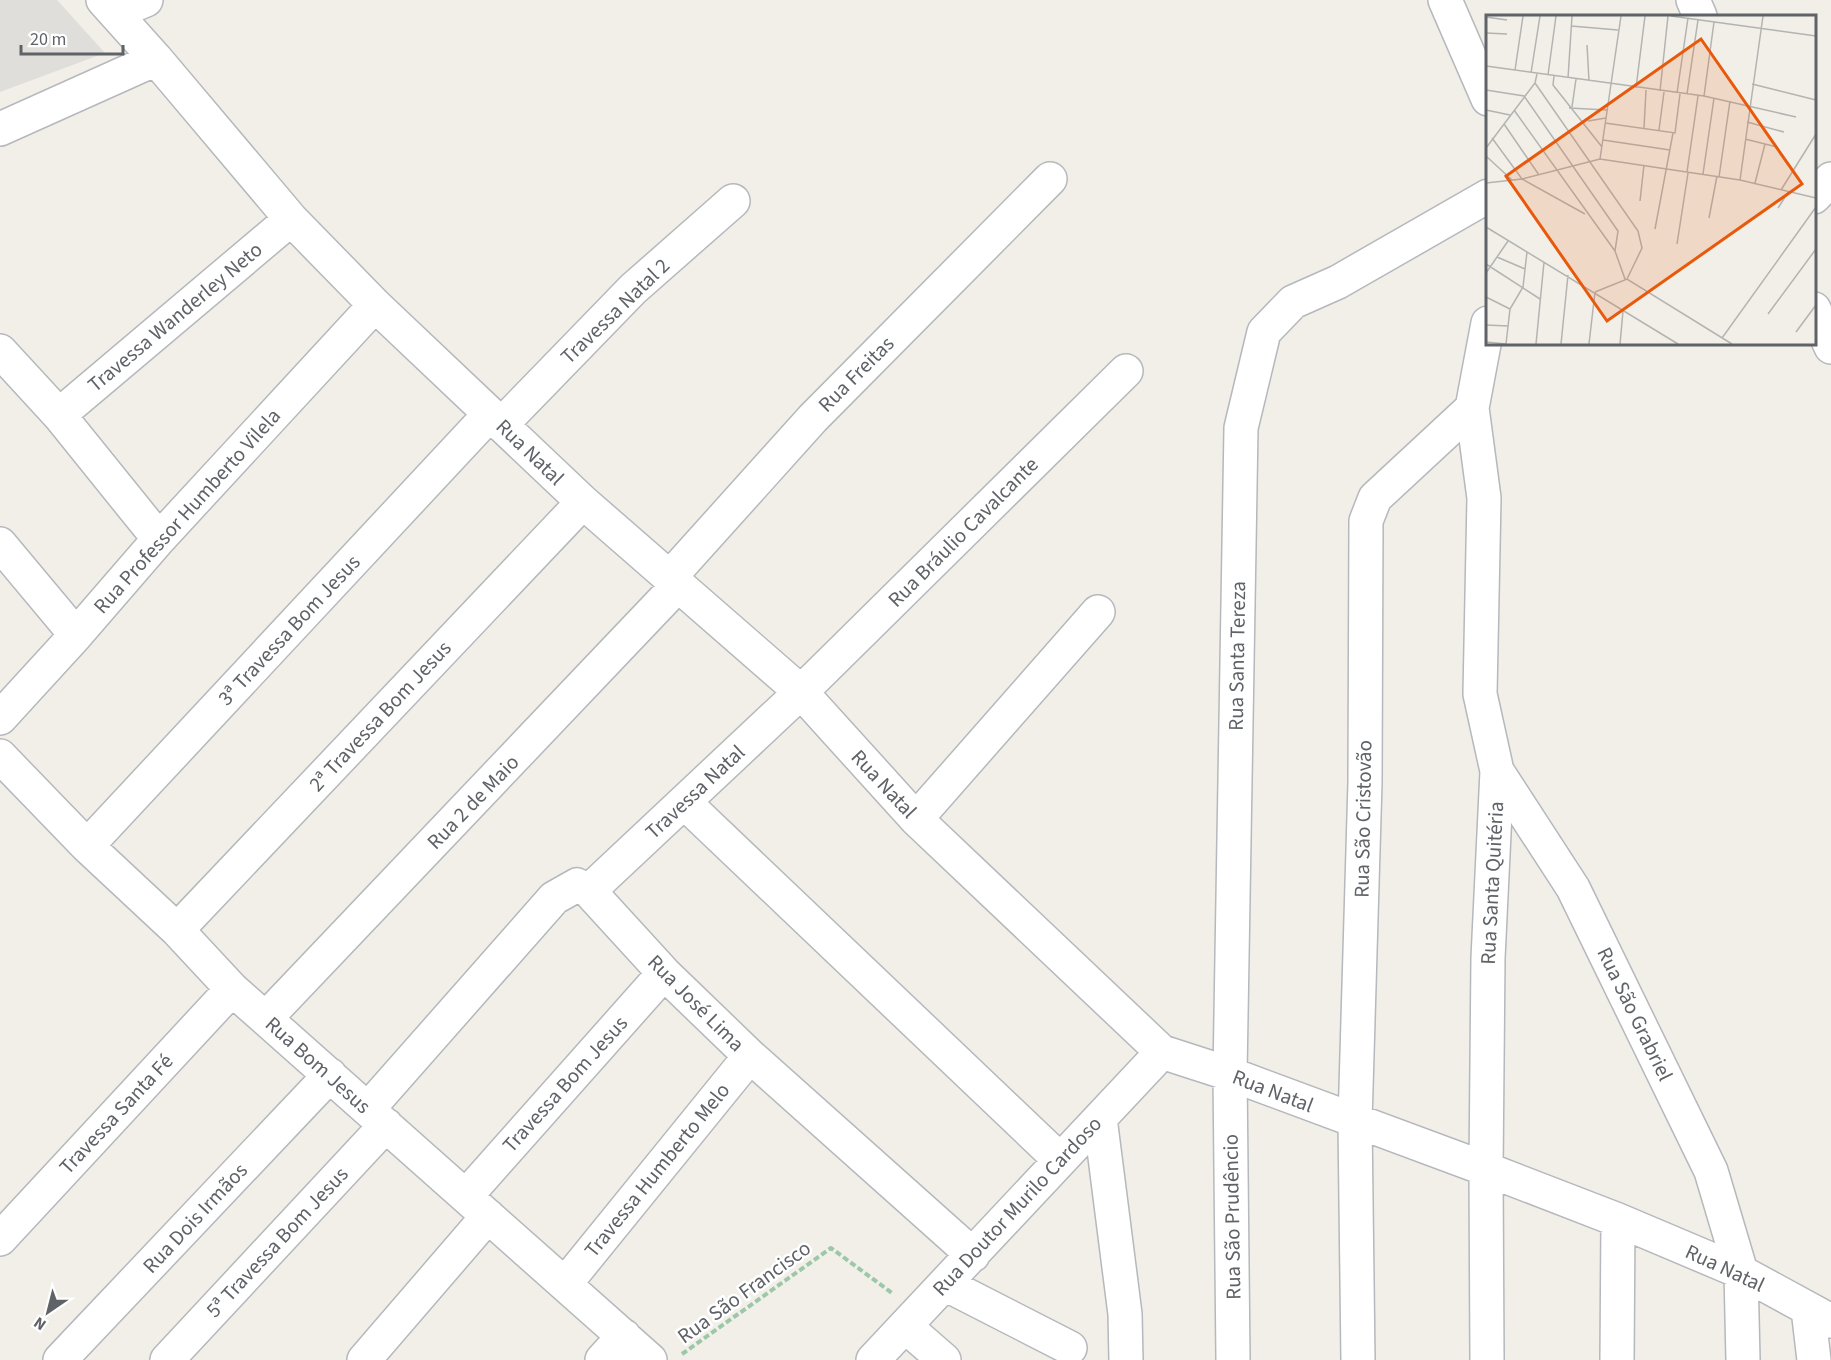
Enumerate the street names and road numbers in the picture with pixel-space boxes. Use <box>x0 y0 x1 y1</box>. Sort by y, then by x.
street label: Travessa Wanderley Neto <box>81 235 269 399</box>
street label: Travessa Natal 2 <box>554 251 676 371</box>
street label: Rua Freitas <box>811 329 901 419</box>
street label: Rua Professor Humberto Vilela <box>86 402 288 620</box>
street label: Rua Natal <box>489 412 571 492</box>
street label: Rua Bráulio Cavalcante <box>881 450 1045 614</box>
street label: 3ª Travessa Bom Jesus <box>211 548 367 712</box>
street label: Rua Santa Tereza <box>1221 581 1253 731</box>
street label: 2ª Travessa Bom Jesus <box>302 634 458 798</box>
street label: Travessa Natal <box>638 738 752 846</box>
street label: Rua São Cristovão <box>1347 740 1379 898</box>
street label: Rua Natal <box>844 743 924 825</box>
street label: Rua 2 de Maio <box>420 748 526 856</box>
street label: Rua Santa Quitéria <box>1473 800 1511 966</box>
street label: Rua São Grabriel <box>1590 942 1680 1086</box>
street label: Rua José Lima <box>641 948 751 1058</box>
street label: Rua Bom Jesus <box>259 1009 378 1121</box>
street label: Travessa Bom Jesus <box>495 1009 635 1159</box>
street label: Travessa Santa Fé <box>52 1047 180 1181</box>
street label: Rua Natal <box>1228 1062 1318 1120</box>
street label: Travessa Humberto Melo <box>577 1076 737 1264</box>
street label: Rua Doutor Murilo Cardoso <box>925 1109 1109 1303</box>
street label: Rua São Prudêncio <box>1216 1134 1248 1300</box>
street label: Rua Dois Irmãos <box>136 1156 254 1280</box>
street label: 5ª Travessa Bom Jesus <box>199 1160 355 1324</box>
street label: Rua São Francisco <box>671 1233 817 1351</box>
street label: Rua Natal <box>1680 1237 1770 1299</box>

